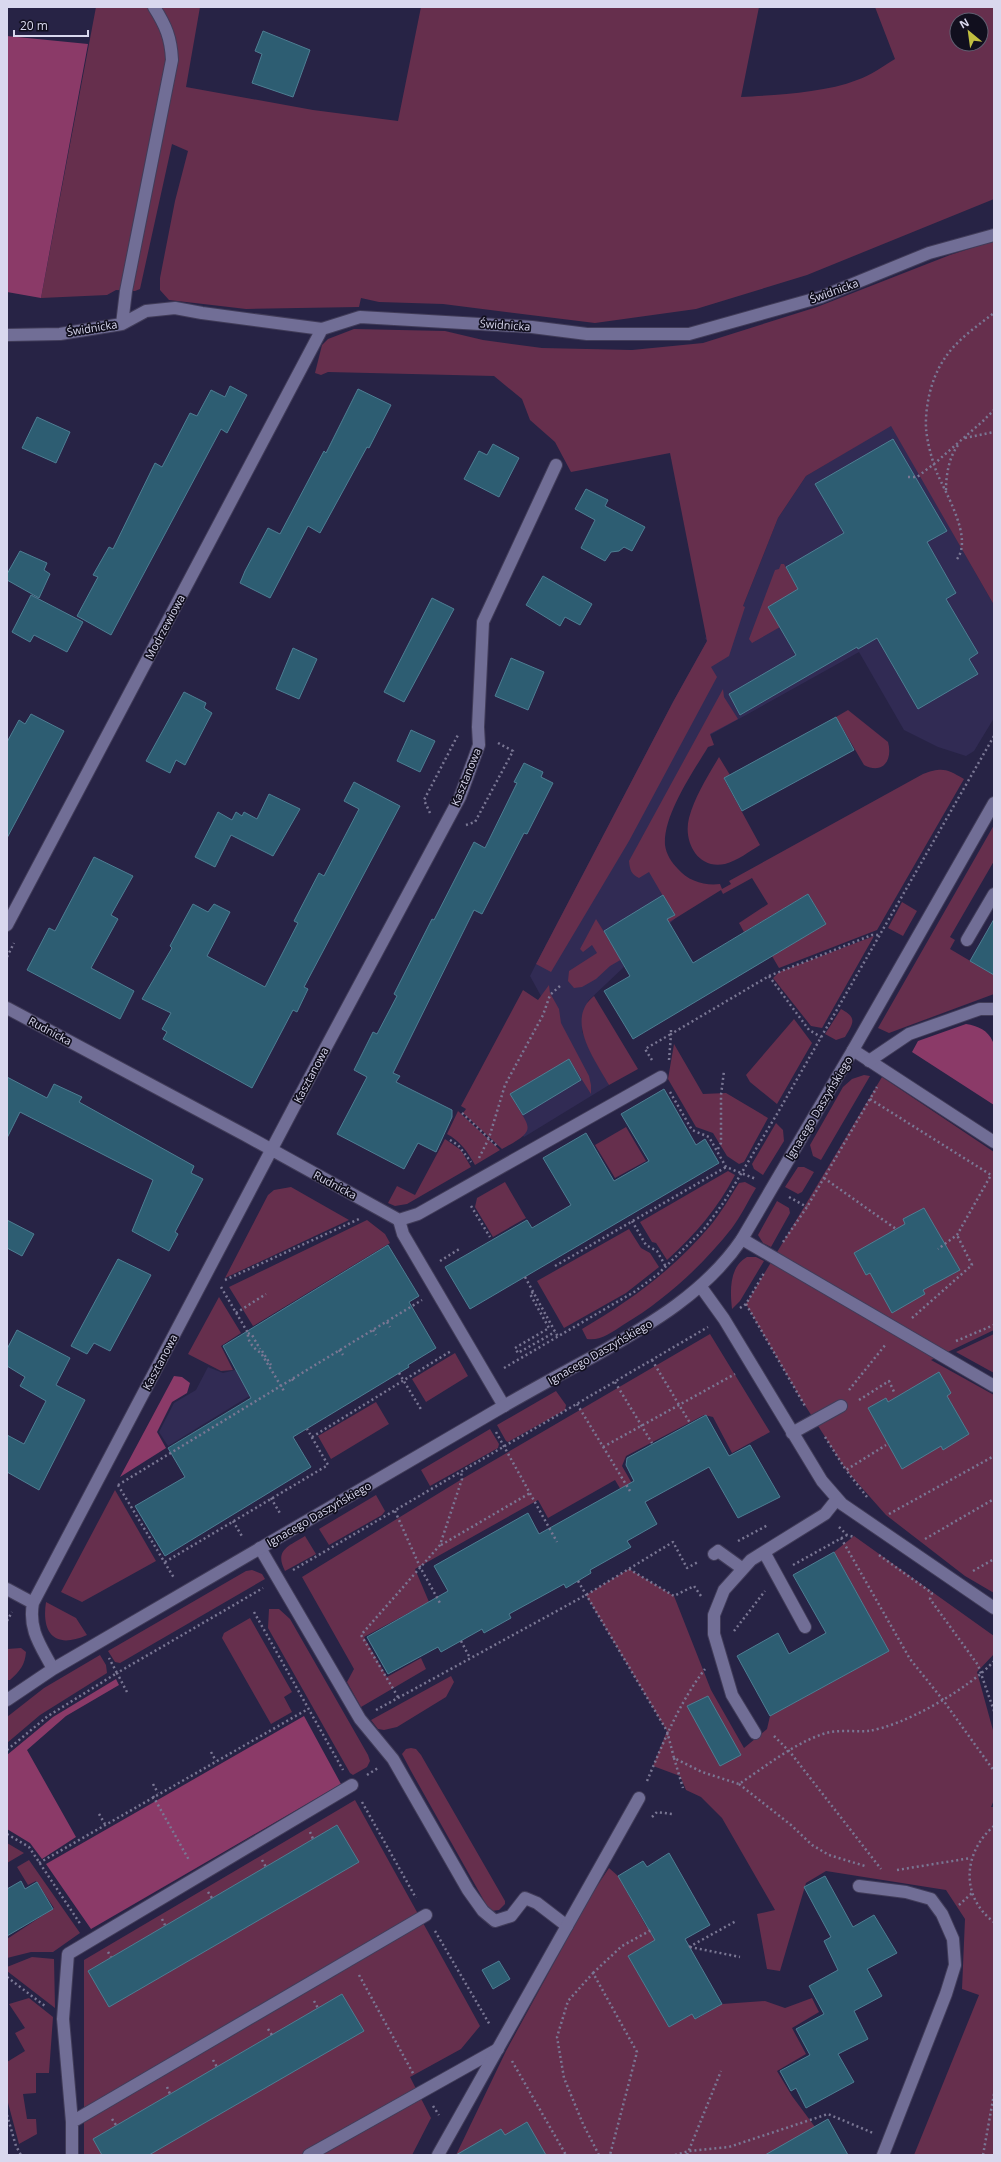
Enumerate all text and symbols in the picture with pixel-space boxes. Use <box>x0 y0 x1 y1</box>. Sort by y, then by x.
scale bar <box>14 12 88 38</box>
north arrow <box>949 12 989 52</box>
text: N <box>956 14 971 32</box>
text: 20 m <box>20 17 48 34</box>
street label: Świdnicka <box>807 275 860 306</box>
street label: Świdnicka <box>479 315 531 334</box>
street label: Świdnicka <box>66 316 118 339</box>
street label: Modrzewiowa <box>141 592 188 662</box>
street label: Kasztanowa <box>447 746 484 808</box>
street label: Rudnicka <box>26 1013 74 1048</box>
street label: Kasztanowa <box>290 1044 332 1105</box>
street label: Ignacego Daszyńskiego <box>782 1053 856 1162</box>
street label: Rudnicka <box>311 1167 359 1202</box>
street label: Ignacego Daszyńskiego <box>545 1315 655 1388</box>
street label: Kasztanowa <box>139 1331 181 1392</box>
street label: Ignacego Daszyńskiego <box>264 1477 374 1550</box>

